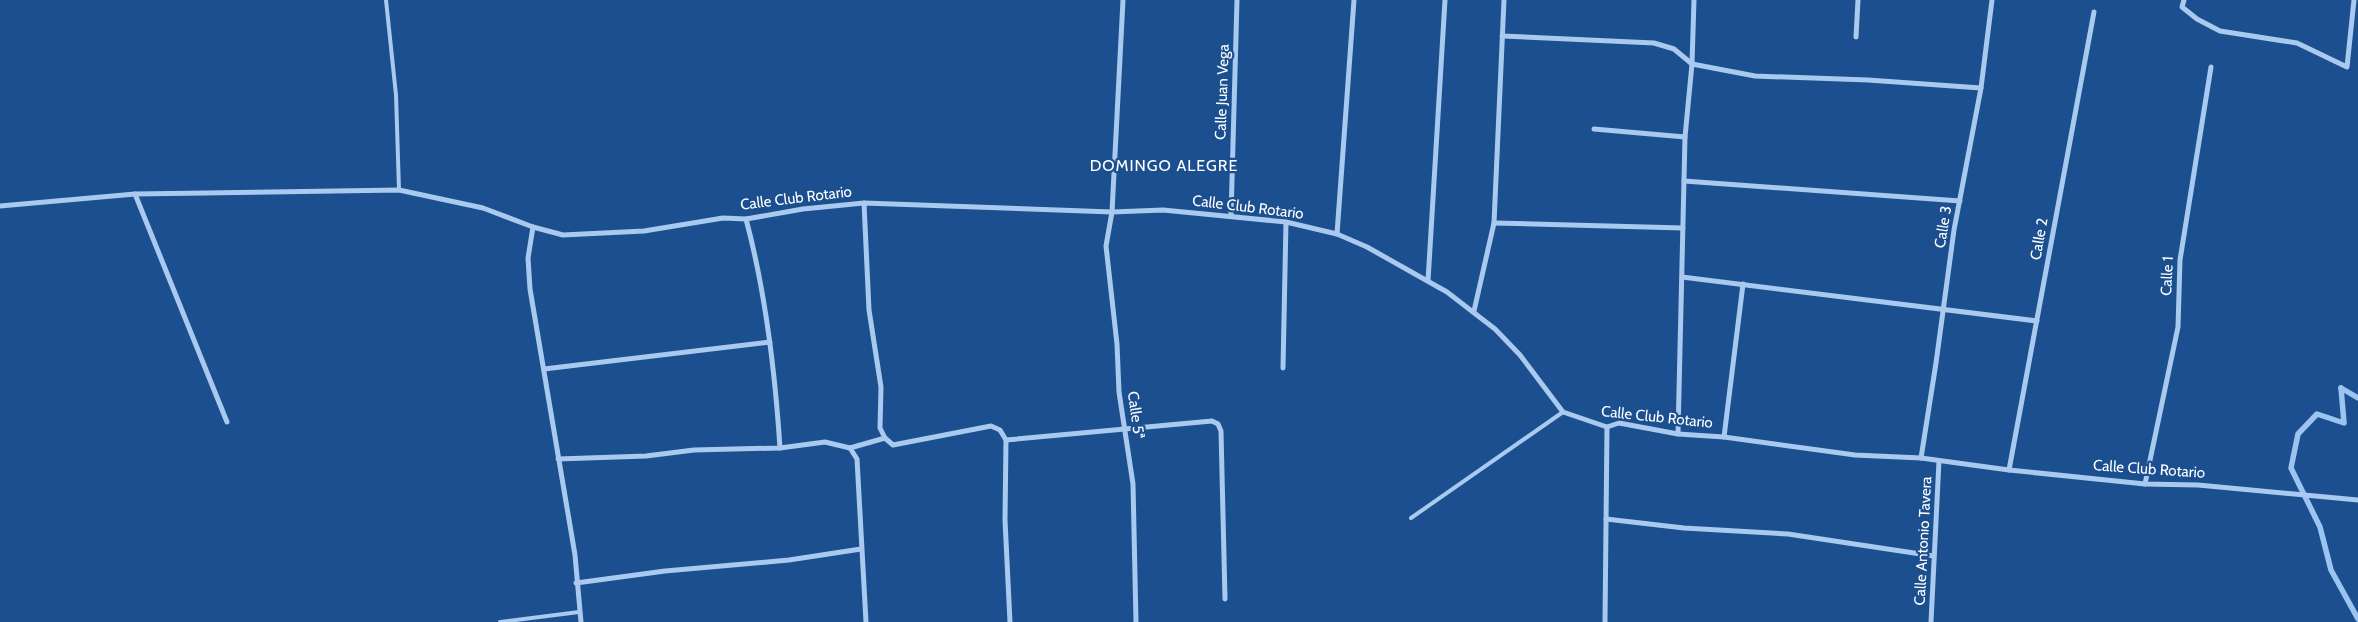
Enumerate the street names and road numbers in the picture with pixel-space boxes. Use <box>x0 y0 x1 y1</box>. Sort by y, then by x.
street label: Calle Juan Vega <box>1211 43 1233 140</box>
street label: Calle Club Rotario <box>739 182 853 214</box>
street label: Calle Club Rotario <box>1191 191 1305 223</box>
street label: Calle 3 <box>1931 205 1955 249</box>
street label: Calle 2 <box>2026 216 2052 261</box>
street label: Calle 1 <box>2157 256 2177 296</box>
street label: Calle 5ª <box>1124 390 1148 440</box>
street label: Calle Club Rotario <box>1600 402 1714 432</box>
street label: Calle Club Rotario <box>2092 456 2206 482</box>
street label: Calle Antonio Tavera <box>1911 475 1935 606</box>

